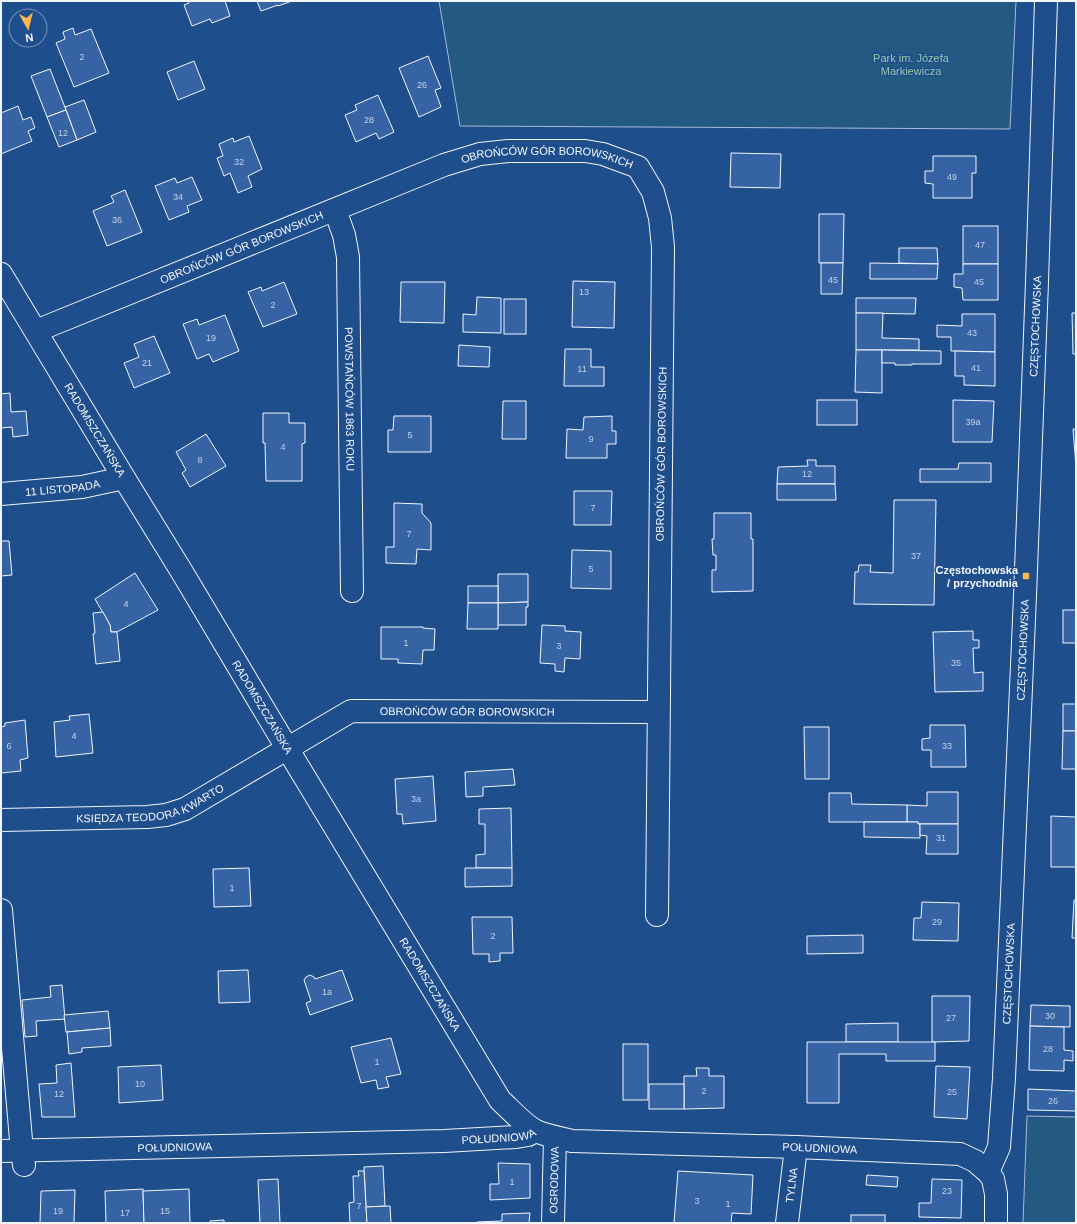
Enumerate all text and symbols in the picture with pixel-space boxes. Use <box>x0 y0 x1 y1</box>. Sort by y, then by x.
north arrow <box>8 8 48 48</box>
text: N <box>25 31 34 44</box>
house number: 2 <box>79 52 85 62</box>
park label: Park im. Józefa Markiewicza <box>873 52 950 77</box>
house number: 26 <box>417 80 427 90</box>
house number: 28 <box>364 115 374 125</box>
house number: 12 <box>58 128 68 138</box>
street label: OBROŃCÓW GÓR BOROWSKICH <box>460 145 635 171</box>
house number: 32 <box>234 157 244 167</box>
house number: 49 <box>947 172 957 182</box>
house number: 34 <box>173 192 183 202</box>
street label: OBROŃCÓW GÓR BOROWSKICH <box>158 209 325 286</box>
house number: 36 <box>112 215 122 225</box>
house number: 47 <box>975 240 985 250</box>
house number: 45 <box>828 275 838 285</box>
street label: CZĘSTOCHOWSKA <box>1027 275 1043 377</box>
house number: 45 <box>974 277 984 287</box>
house number: 13 <box>579 287 589 297</box>
house number: 2 <box>270 300 276 310</box>
street label: POWSTAŃCÓW 1863 ROKU <box>343 327 357 471</box>
house number: 43 <box>967 328 977 338</box>
house number: 19 <box>206 333 216 343</box>
house number: 21 <box>142 358 152 368</box>
house number: 41 <box>971 363 981 373</box>
house number: 11 <box>577 364 587 374</box>
street label: OBROŃCÓW GÓR BOROWSKICH <box>653 366 669 541</box>
street label: RADOMSZCZAŃSKA <box>62 381 128 479</box>
house number: 39a <box>965 417 981 427</box>
house number: 5 <box>407 430 413 440</box>
house number: 9 <box>588 434 594 444</box>
house number: 4 <box>280 442 286 452</box>
house number: 8 <box>197 455 203 465</box>
house number: 12 <box>802 469 812 479</box>
street label: 11 LISTOPADA <box>25 477 102 498</box>
house number: 7 <box>590 503 596 513</box>
house number: 7 <box>406 529 412 539</box>
house number: 37 <box>911 551 921 561</box>
house number: 5 <box>588 564 594 574</box>
place label: Częstochowska / przychodnia <box>935 564 1019 589</box>
marker: Częstochowska / przychodnia <box>1021 571 1031 581</box>
street label: CZĘSTOCHOWSKA <box>1014 598 1031 701</box>
house number: 4 <box>123 599 129 609</box>
house number: 1 <box>403 638 409 648</box>
house number: 3 <box>556 641 562 651</box>
street label: RADOMSZCZAŃSKA <box>230 658 296 757</box>
house number: 35 <box>951 658 961 668</box>
street label: OBROŃCÓW GÓR BOROWSKICH <box>380 705 555 718</box>
house number: 4 <box>71 731 77 741</box>
house number: 6 <box>6 741 12 751</box>
house number: 33 <box>942 741 952 751</box>
street label: KSIĘDZA TEODORA KWARTO <box>76 781 226 824</box>
house number: 3a <box>411 794 421 804</box>
house number: 31 <box>936 833 946 843</box>
house number: 1 <box>229 883 235 893</box>
house number: 29 <box>932 917 942 927</box>
street label: CZĘSTOCHOWSKA <box>1000 922 1017 1024</box>
house number: 2 <box>490 931 496 941</box>
street label: RADOMSZCZAŃSKA <box>397 936 463 1034</box>
house number: 1a <box>322 987 332 997</box>
house number: 30 <box>1045 1011 1055 1021</box>
house number: 27 <box>946 1013 956 1023</box>
house number: 28 <box>1043 1044 1053 1054</box>
house number: 1 <box>374 1057 380 1067</box>
house number: 10 <box>135 1079 145 1089</box>
house number: 2 <box>701 1086 707 1096</box>
house number: 25 <box>947 1087 957 1097</box>
house number: 12 <box>54 1089 64 1099</box>
house number: 26 <box>1048 1096 1058 1106</box>
street label: POŁUDNIOWA <box>461 1125 539 1146</box>
street label: POŁUDNIOWA <box>137 1140 213 1154</box>
street label: POŁUDNIOWA <box>782 1141 858 1156</box>
street label: OGRODOWA <box>547 1145 561 1214</box>
street label: TYLNA <box>783 1166 800 1204</box>
house number: 1 <box>509 1177 515 1187</box>
house number: 23 <box>942 1186 952 1196</box>
house number: 3 <box>694 1196 700 1206</box>
house number: 1 <box>725 1199 731 1209</box>
house number: 7 <box>356 1201 362 1211</box>
house number: 19 <box>53 1206 63 1216</box>
house number: 15 <box>160 1206 170 1216</box>
house number: 17 <box>120 1208 130 1218</box>

